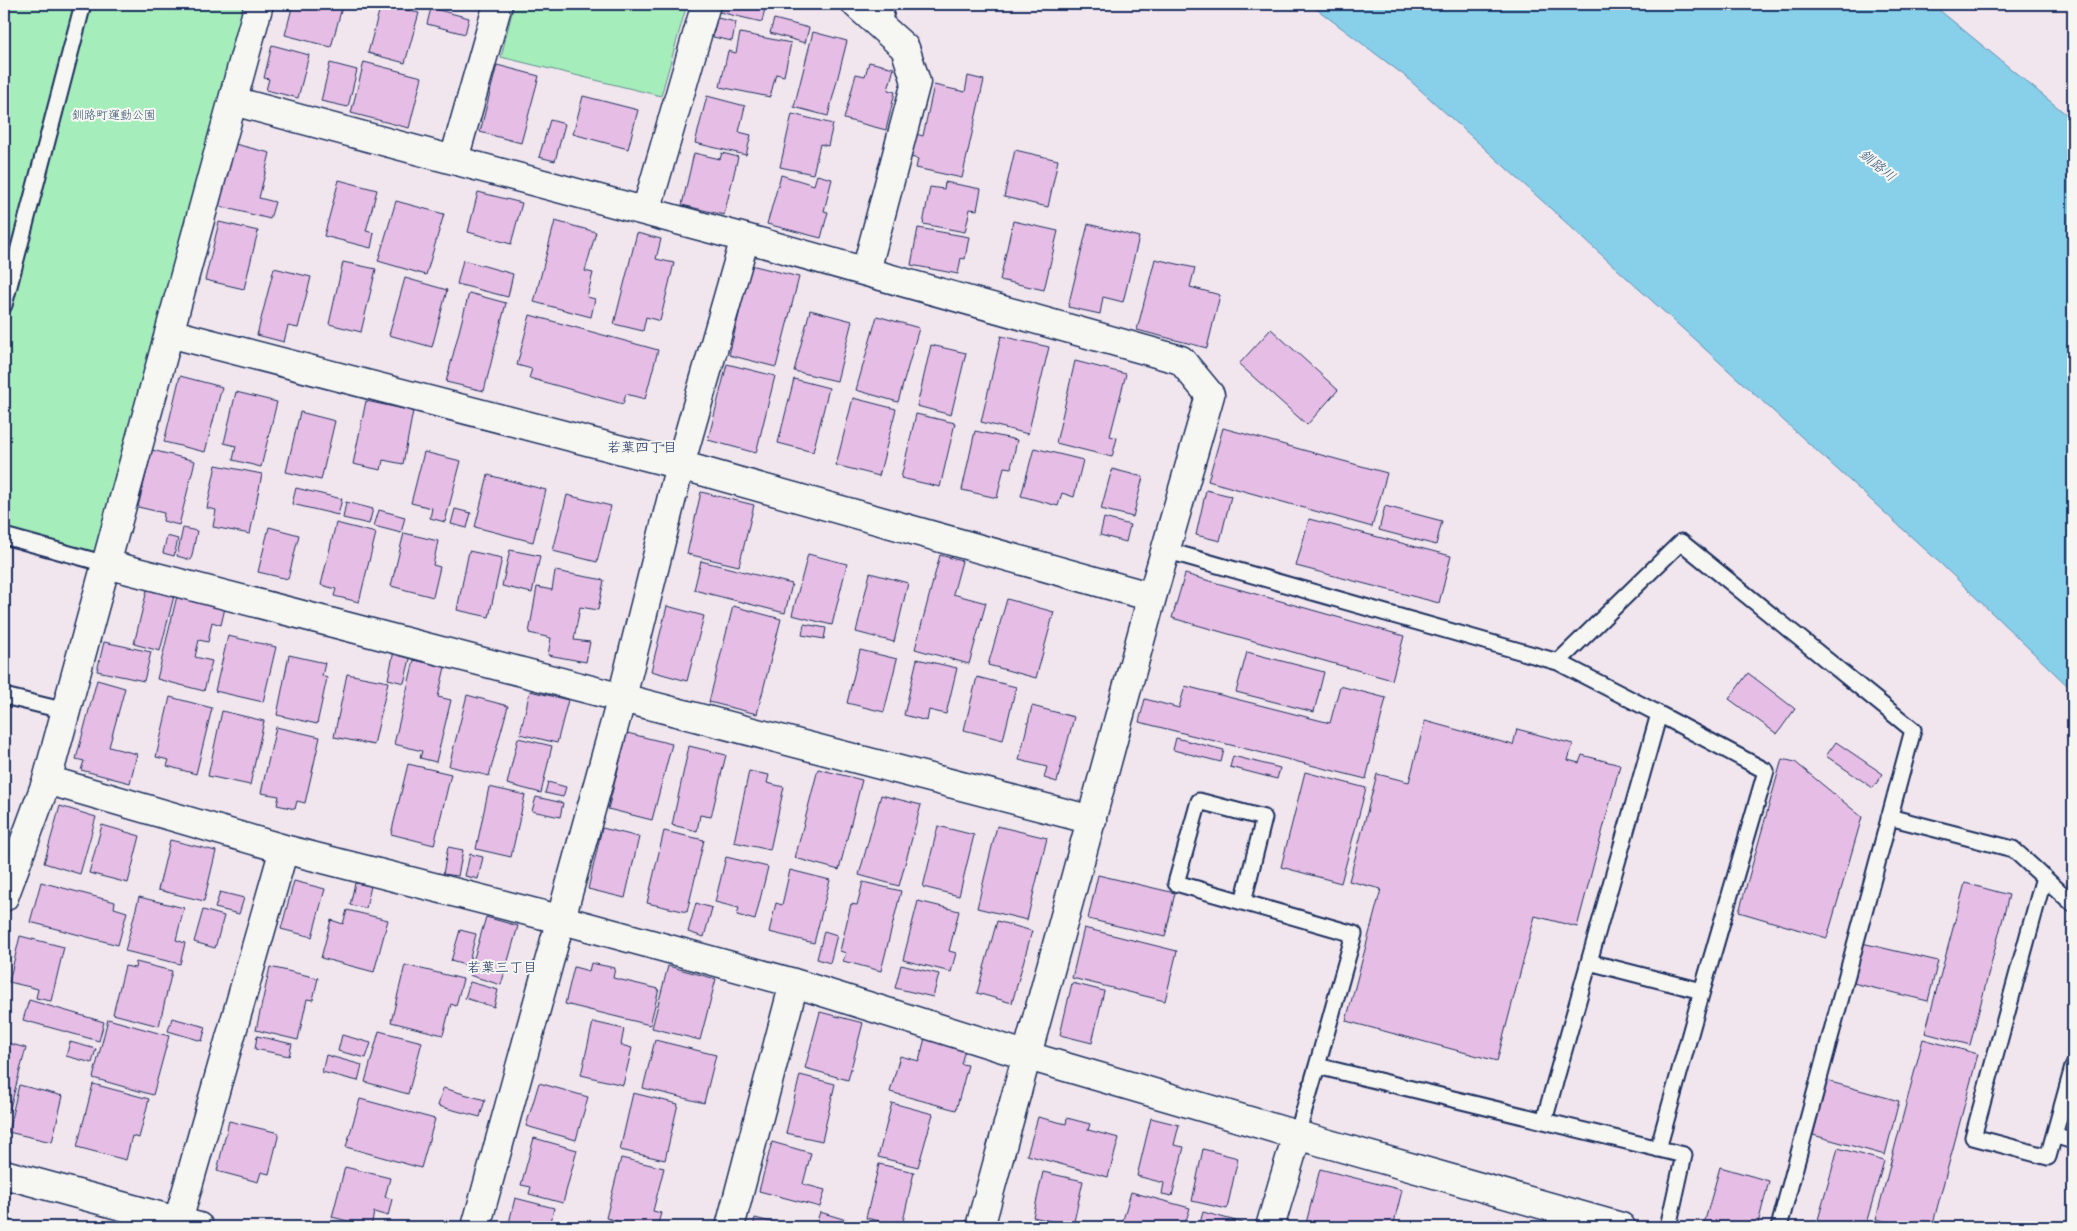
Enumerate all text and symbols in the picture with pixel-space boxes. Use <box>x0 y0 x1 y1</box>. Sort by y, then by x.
park label: 釧路町運動公園 <box>72 106 156 122</box>
water label: 釧路川 <box>1856 144 1901 185</box>
district label: 若葉四丁目 <box>607 437 677 456</box>
district label: 若葉三丁目 <box>467 957 537 976</box>

